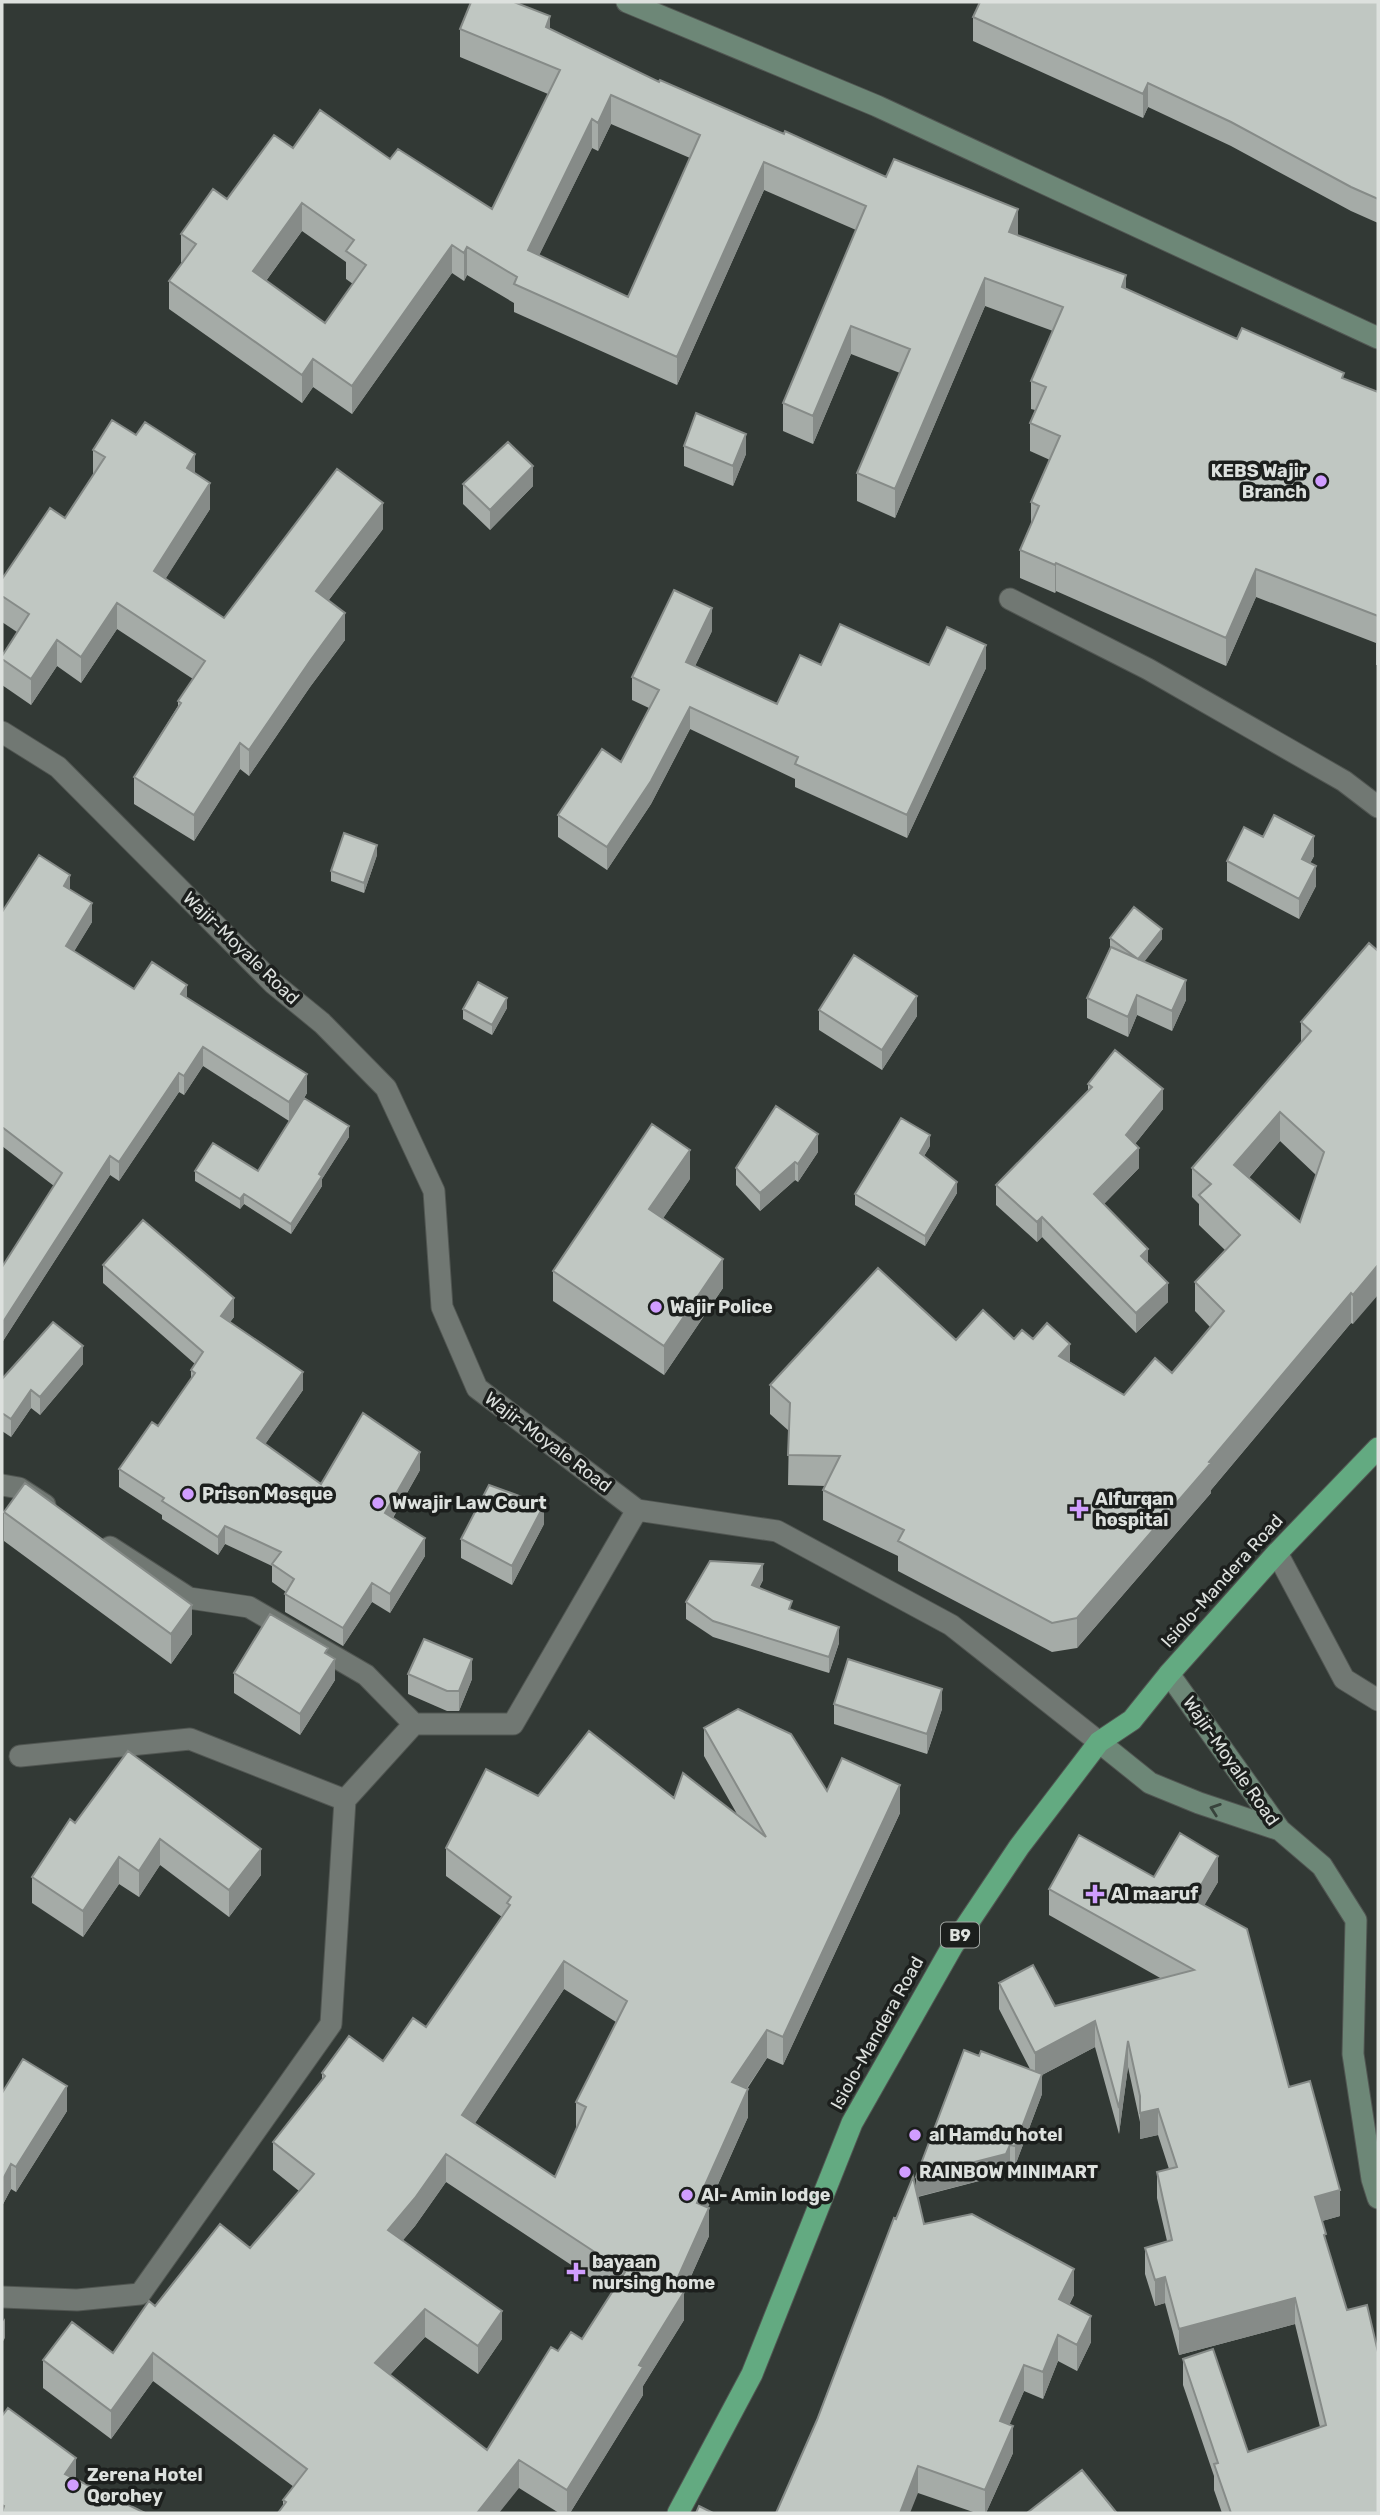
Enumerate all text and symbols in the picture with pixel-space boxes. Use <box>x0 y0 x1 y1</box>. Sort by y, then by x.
place label: KEBS Wajir Branch <box>1211 460 1307 503</box>
marker: KEBS Wajir Branch <box>1313 473 1329 489</box>
street label: Wajir-Moyale Road <box>178 887 304 1009</box>
place label: Wajir Police <box>670 1296 773 1318</box>
marker: Wajir Police <box>648 1299 664 1315</box>
street label: Wajir-Moyale Road <box>480 1387 616 1497</box>
place label: Prison Mosque <box>202 1483 334 1505</box>
marker: Prison Mosque <box>180 1486 196 1502</box>
place label: Alfurqan hospital <box>1095 1488 1174 1531</box>
place label: Wwajir Law Court <box>392 1492 547 1514</box>
marker: Wwajir Law Court <box>370 1495 386 1511</box>
marker: Alfurqan hospital <box>1069 1499 1089 1519</box>
street label: Isiolo-Mandera Road <box>1156 1510 1288 1652</box>
street label: Wajir-Moyale Road <box>1178 1692 1284 1830</box>
one-way arrow <box>1210 1802 1222 1817</box>
place label: Al maaruf <box>1111 1883 1198 1905</box>
marker: Al maaruf <box>1085 1884 1105 1904</box>
road number: B9 <box>941 1923 979 1948</box>
street label: Isiolo-Mandera Road <box>826 1953 928 2113</box>
place label: al Hamdu hotel <box>929 2124 1063 2146</box>
marker: al Hamdu hotel <box>907 2127 923 2143</box>
place label: RAINBOW MINIMART <box>919 2161 1098 2183</box>
marker: RAINBOW MINIMART <box>897 2164 913 2180</box>
place label: Al- Amin lodge <box>701 2184 831 2206</box>
marker: Al- Amin lodge <box>679 2187 695 2203</box>
place label: bayaan nursing home <box>592 2251 715 2294</box>
marker: bayaan nursing home <box>566 2262 586 2282</box>
place label: Zerena Hotel Qorohey <box>87 2464 203 2507</box>
marker: Zerena Hotel Qorohey <box>65 2477 81 2493</box>

